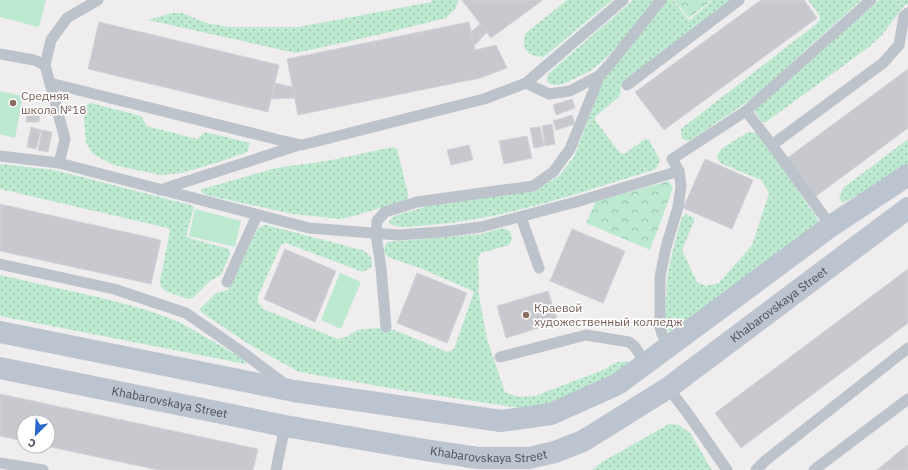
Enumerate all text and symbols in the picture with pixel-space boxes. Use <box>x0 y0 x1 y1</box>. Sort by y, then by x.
place label: Средняя школа №18 <box>21 88 86 117</box>
marker: Средняя школа №18 <box>8 98 18 108</box>
street label: Khabarovskaya Street <box>727 263 830 346</box>
place label: Краевой художественный колледж <box>534 300 683 329</box>
marker: Краевой художественный колледж <box>521 310 531 320</box>
street label: Khabarovskaya Street <box>110 383 229 421</box>
north arrow <box>16 414 56 454</box>
text: С <box>26 435 38 451</box>
street label: Khabarovskaya Street <box>429 443 548 465</box>

